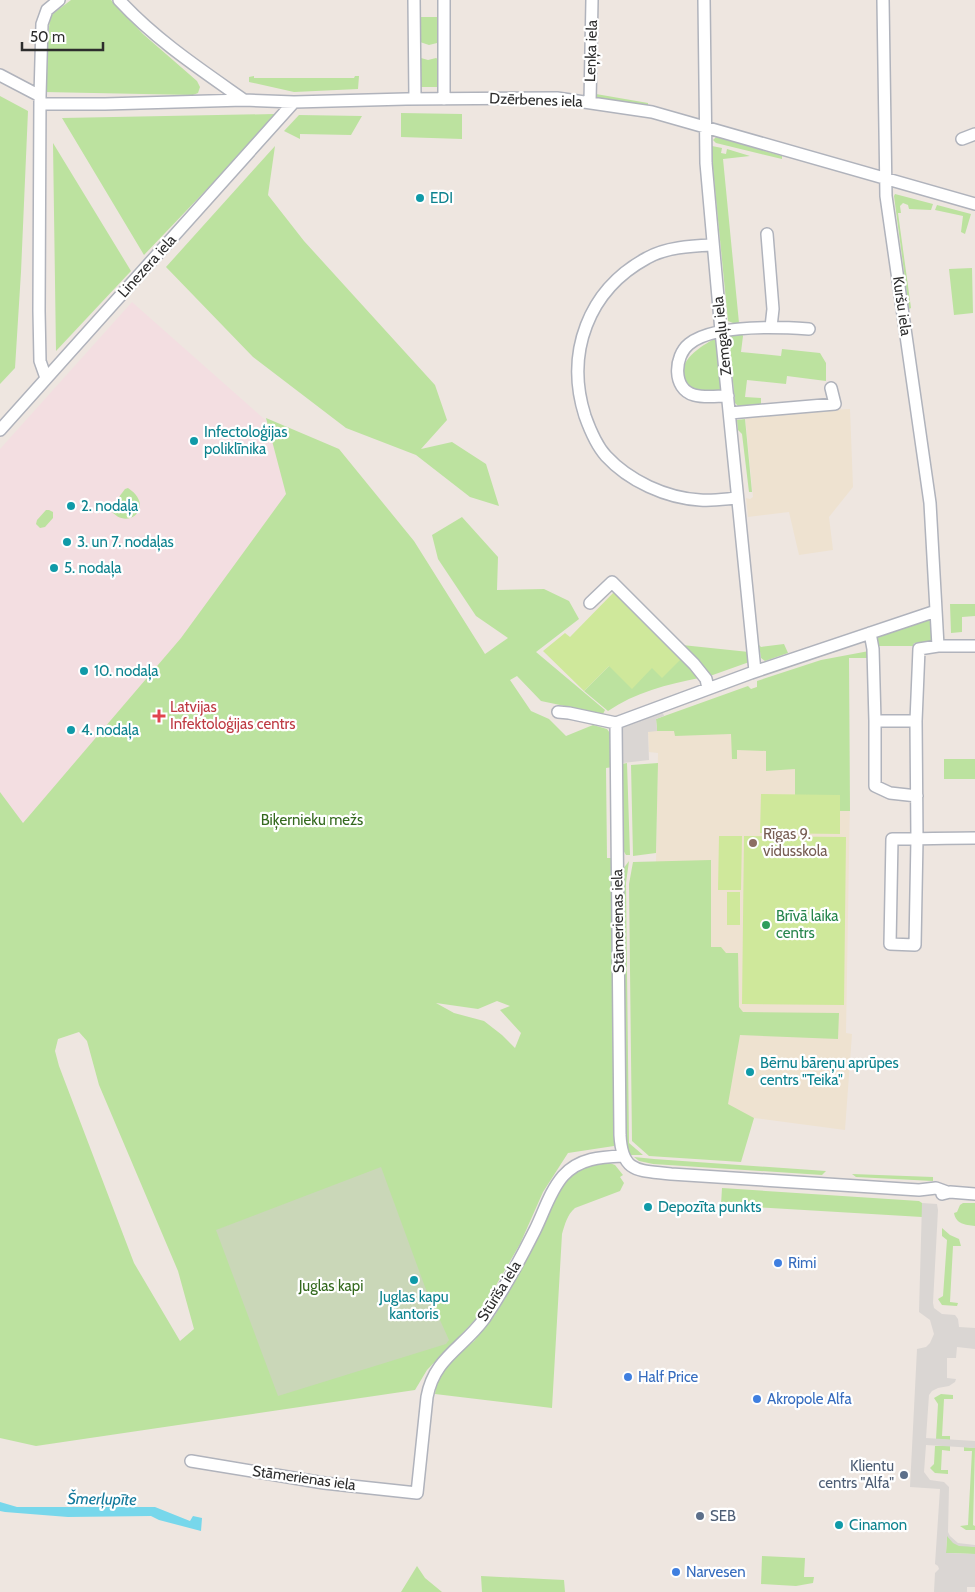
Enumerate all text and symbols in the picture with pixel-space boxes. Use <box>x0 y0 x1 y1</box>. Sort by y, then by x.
street label: Leņķa iela <box>581 19 602 82</box>
scale bar <box>22 20 104 52</box>
text: 50 m <box>30 28 65 46</box>
street label: Dzērbenes iela <box>489 89 584 111</box>
place label: EDI <box>430 189 453 207</box>
marker: EDI <box>414 192 426 204</box>
street label: Linezera iela <box>114 230 180 301</box>
street label: Kuršu iela <box>889 275 915 338</box>
street label: Zemgaļu iela <box>709 295 736 377</box>
place label: Infectoloģijas poliklīnika <box>204 423 288 458</box>
marker: Infectoloģijas poliklīnika <box>188 435 200 447</box>
place label: 2. nodaļa <box>81 497 139 516</box>
marker: 2. nodaļa <box>65 500 77 512</box>
place label: 3. un 7. nodaļas <box>77 533 174 552</box>
marker: 3. un 7. nodaļas <box>61 536 73 548</box>
place label: 5. nodaļa <box>64 559 122 578</box>
marker: 5. nodaļa <box>48 562 60 574</box>
place label: 10. nodaļa <box>94 662 159 681</box>
marker: 10. nodaļa <box>78 665 90 677</box>
place label: Latvijas Infektoloģijas centrs <box>170 698 295 733</box>
marker: Latvijas Infektoloģijas centrs <box>152 709 166 723</box>
place label: 4. nodaļa <box>81 721 140 740</box>
marker: 4. nodaļa <box>65 724 77 736</box>
park label: Biķernieku mežs <box>261 811 363 830</box>
place label: Rīgas 9. vidusskola <box>763 825 828 860</box>
marker: Rīgas 9. vidusskola <box>747 837 759 849</box>
street label: Stāmerienas iela <box>608 868 628 973</box>
place label: Brīvā laika centrs <box>776 907 839 942</box>
marker: Brīvā laika centrs <box>760 919 772 931</box>
place label: Bērnu bāreņu aprūpes centrs "Teika" <box>760 1054 899 1089</box>
marker: Bērnu bāreņu aprūpes centrs "Teika" <box>744 1066 756 1078</box>
place label: Depozīta punkts <box>658 1198 761 1216</box>
marker: Depozīta punkts <box>642 1201 654 1213</box>
place label: Rimi <box>788 1254 816 1272</box>
street label: Stūrīša iela <box>473 1257 525 1325</box>
marker: Rimi <box>772 1257 784 1269</box>
marker: Juglas kapu kantoris <box>408 1274 420 1286</box>
park label: Juglas kapi <box>298 1277 363 1295</box>
place label: Juglas kapu kantoris <box>378 1288 449 1323</box>
place label: Half Price <box>638 1368 699 1386</box>
marker: Half Price <box>622 1371 634 1383</box>
place label: Akropole Alfa <box>767 1390 852 1408</box>
marker: Akropole Alfa <box>751 1393 763 1405</box>
place label: Klientu centrs "Alfa" <box>819 1457 894 1492</box>
street label: Stāmerienas iela <box>251 1462 358 1494</box>
marker: Klientu centrs "Alfa" <box>898 1469 910 1481</box>
water label: Šmerļupīte <box>67 1489 137 1509</box>
place label: SEB <box>710 1507 736 1525</box>
marker: SEB <box>694 1510 706 1522</box>
place label: Cinamon <box>849 1516 907 1534</box>
marker: Cinamon <box>833 1519 845 1531</box>
place label: Narvesen <box>686 1563 746 1581</box>
marker: Narvesen <box>670 1566 682 1578</box>

